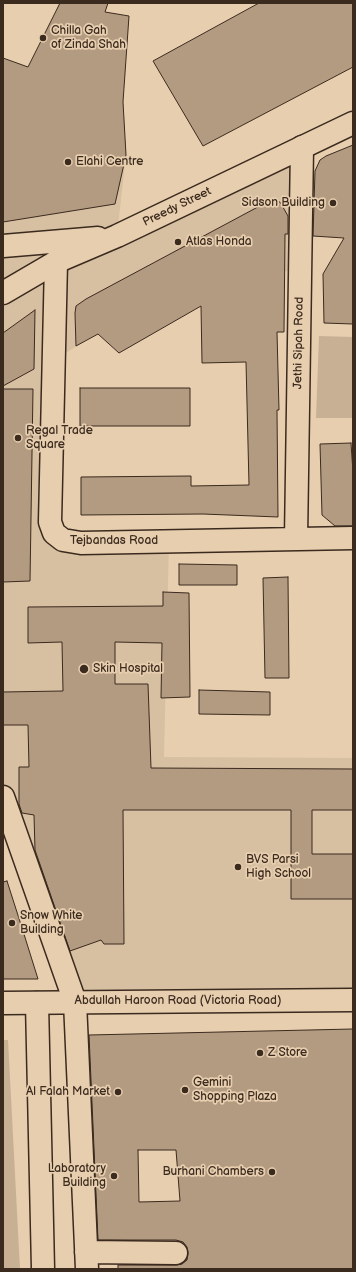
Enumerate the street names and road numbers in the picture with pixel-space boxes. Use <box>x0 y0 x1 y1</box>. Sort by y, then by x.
street label: Preedy Street <box>140 184 214 230</box>
street label: Jethi Sipah Road <box>291 297 307 389</box>
street label: Tejbandas Road <box>70 534 158 548</box>
street label: Abdullah Haroon Road (Victoria Road) <box>75 994 281 1008</box>

